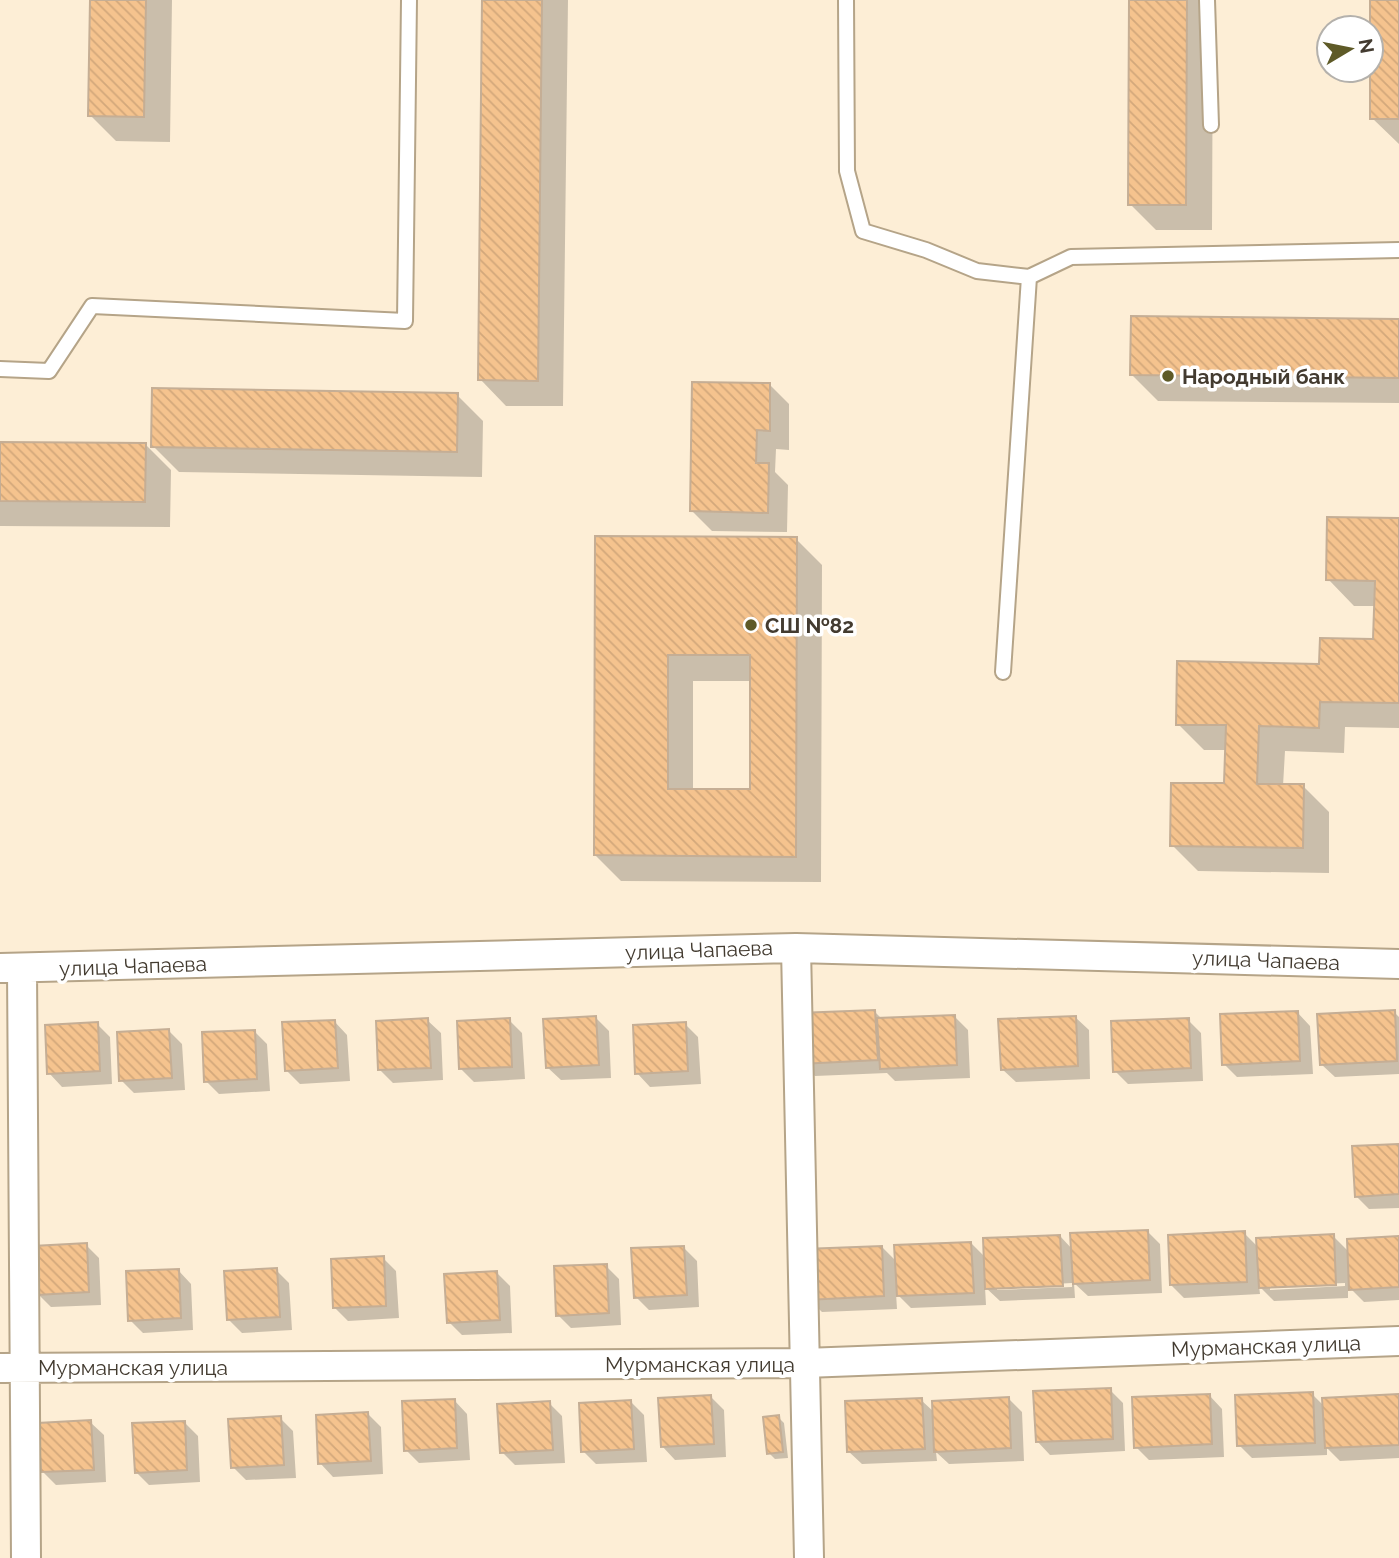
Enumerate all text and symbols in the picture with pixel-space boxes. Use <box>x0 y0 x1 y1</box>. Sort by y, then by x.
north arrow <box>1315 14 1385 84</box>
text: N <box>1355 37 1379 55</box>
place label: Народный банк <box>1182 364 1345 389</box>
marker: Народный банк <box>1160 368 1176 384</box>
place label: СШ №82 <box>765 613 854 638</box>
marker: СШ №82 <box>743 617 759 633</box>
street label: улица Чапаева <box>625 935 773 965</box>
street label: улица Чапаева <box>1192 945 1340 975</box>
street label: улица Чапаева <box>59 951 207 981</box>
street label: Мурманская улица <box>1171 1330 1361 1362</box>
street label: Мурманская улица <box>605 1352 795 1377</box>
street label: Мурманская улица <box>38 1355 228 1380</box>

